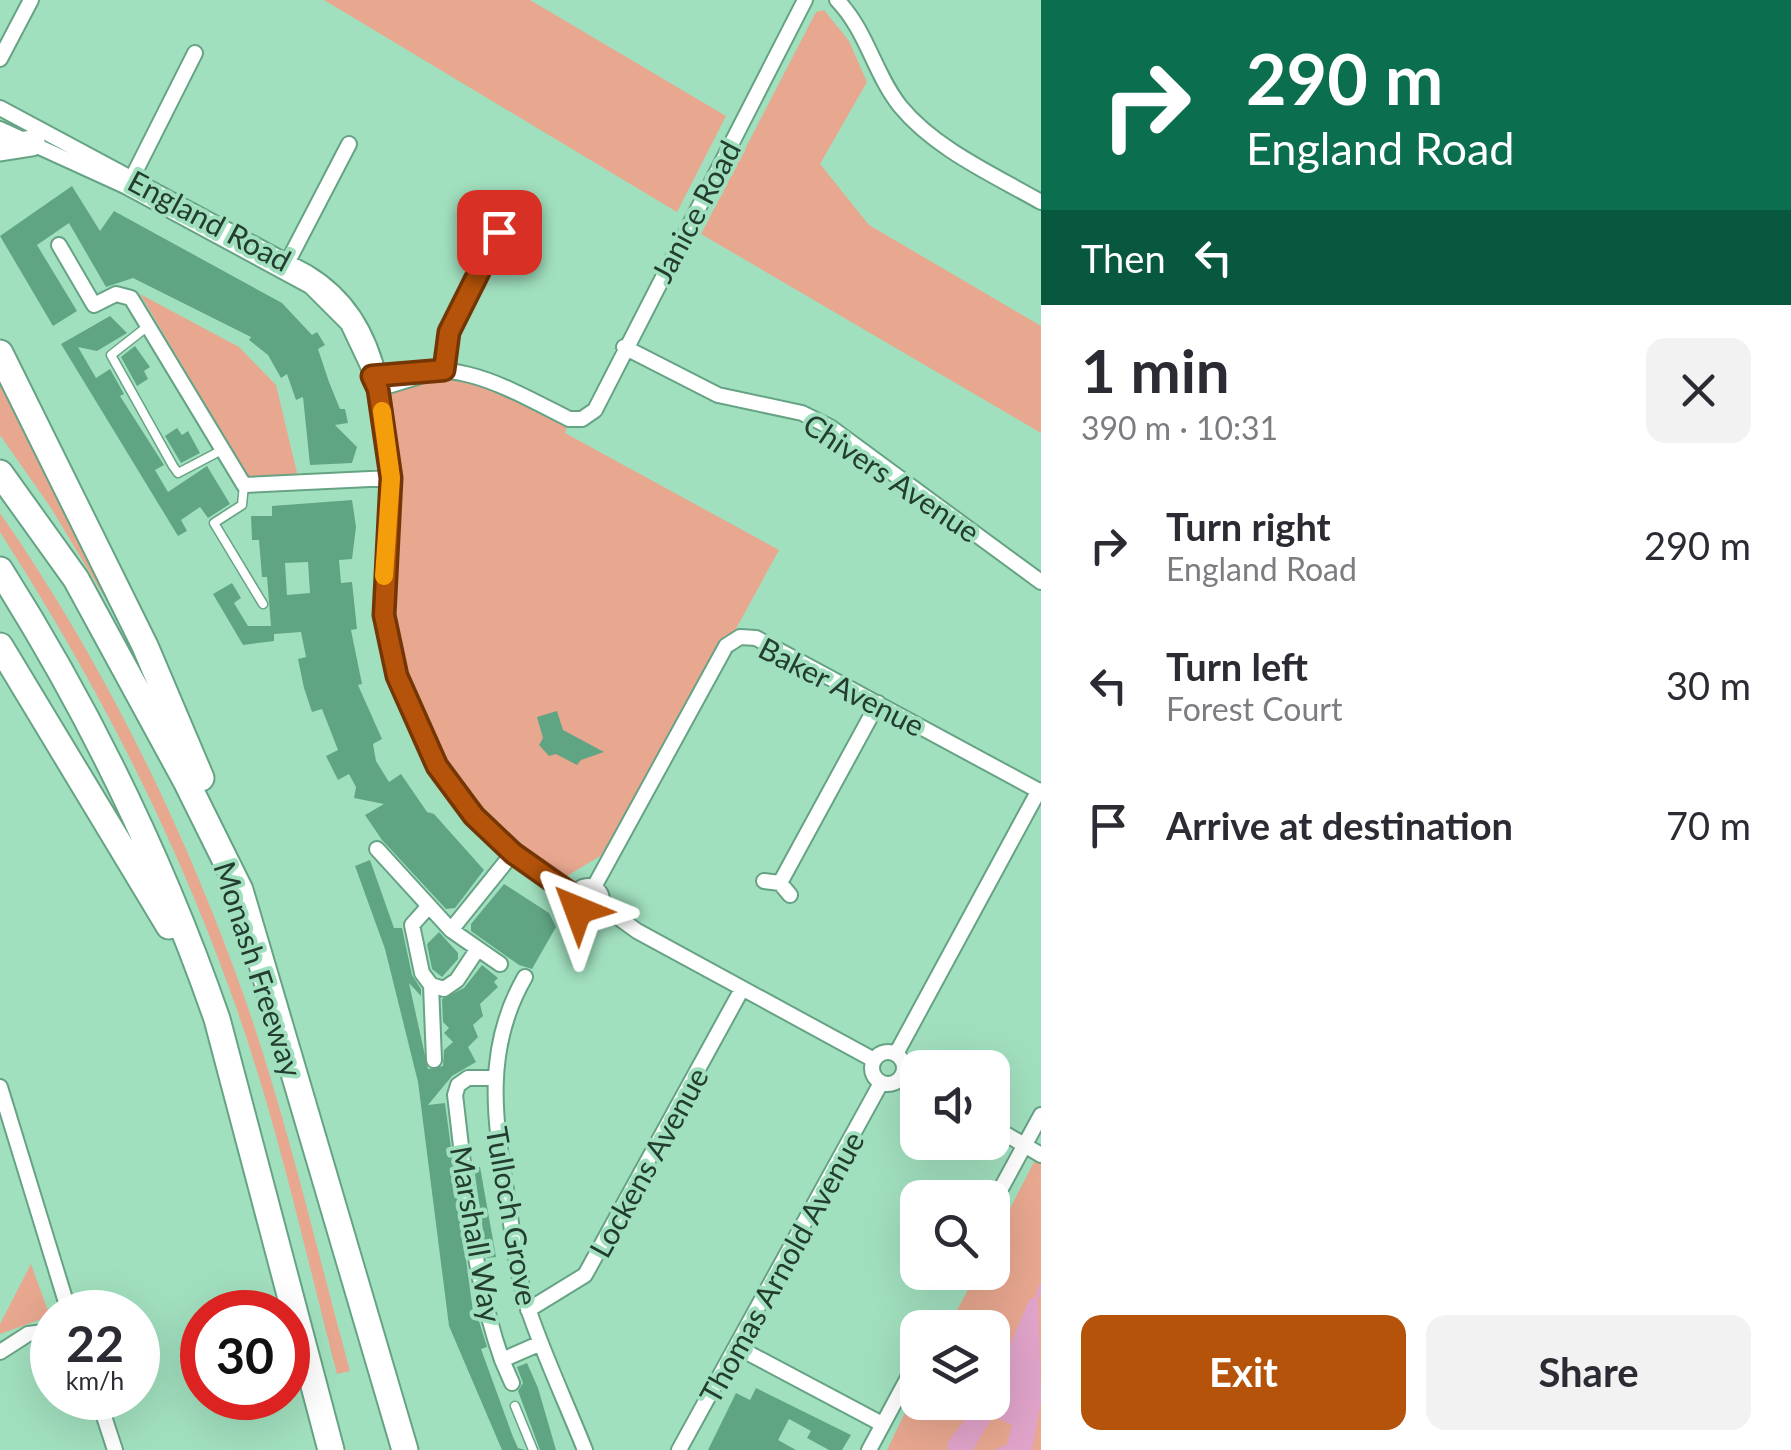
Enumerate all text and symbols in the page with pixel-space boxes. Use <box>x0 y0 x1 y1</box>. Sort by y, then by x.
text: 290 m <box>1246 36 1443 120</box>
icon: right <box>1081 40 1211 170</box>
text: England Road <box>1246 121 1515 175</box>
street label: Janice Road <box>643 134 747 288</box>
street label: England Road <box>123 162 297 278</box>
pin <box>457 190 542 275</box>
icon: arrive <box>472 205 527 260</box>
icon: left <box>1186 230 1241 285</box>
text: Then <box>1081 235 1166 281</box>
text: 1 min <box>1081 334 1230 406</box>
button: close <box>1646 338 1751 443</box>
street label: Chivers Avenue <box>797 405 987 549</box>
text: 390 m · 10:31 <box>1081 408 1278 447</box>
text: Turn right <box>1166 503 1331 549</box>
icon: right <box>1081 518 1136 573</box>
text: 290 m <box>1644 522 1751 568</box>
text: England Road <box>1166 549 1357 588</box>
street label: Baker Avenue <box>753 629 931 743</box>
text: Turn left <box>1166 643 1308 689</box>
icon: left <box>1081 658 1136 713</box>
text: 30 m <box>1666 662 1751 708</box>
text: Forest Court <box>1166 689 1342 728</box>
icon: arrive <box>1081 798 1136 853</box>
text: Arrive at destination <box>1166 802 1513 848</box>
text: 70 m <box>1666 802 1751 848</box>
street label: Monash Freeway <box>207 857 311 1082</box>
position arrow <box>526 858 630 962</box>
map controls <box>900 1050 1010 1420</box>
button: sound <box>900 1050 1010 1160</box>
street label: Lockens Avenue <box>581 1061 715 1263</box>
street label: Tulloch Grove <box>480 1124 546 1308</box>
street label: Thomas Arnold Avenue <box>691 1125 871 1409</box>
street label: Marshall Way <box>444 1143 510 1326</box>
button: search <box>900 1180 1010 1290</box>
speed limit sign: 30 <box>180 1290 310 1420</box>
button: layers <box>900 1310 1010 1420</box>
text: 22 <box>66 1313 124 1373</box>
button: Exit <box>1081 1315 1406 1430</box>
button: Share <box>1426 1315 1751 1430</box>
text: km/h <box>66 1365 124 1395</box>

